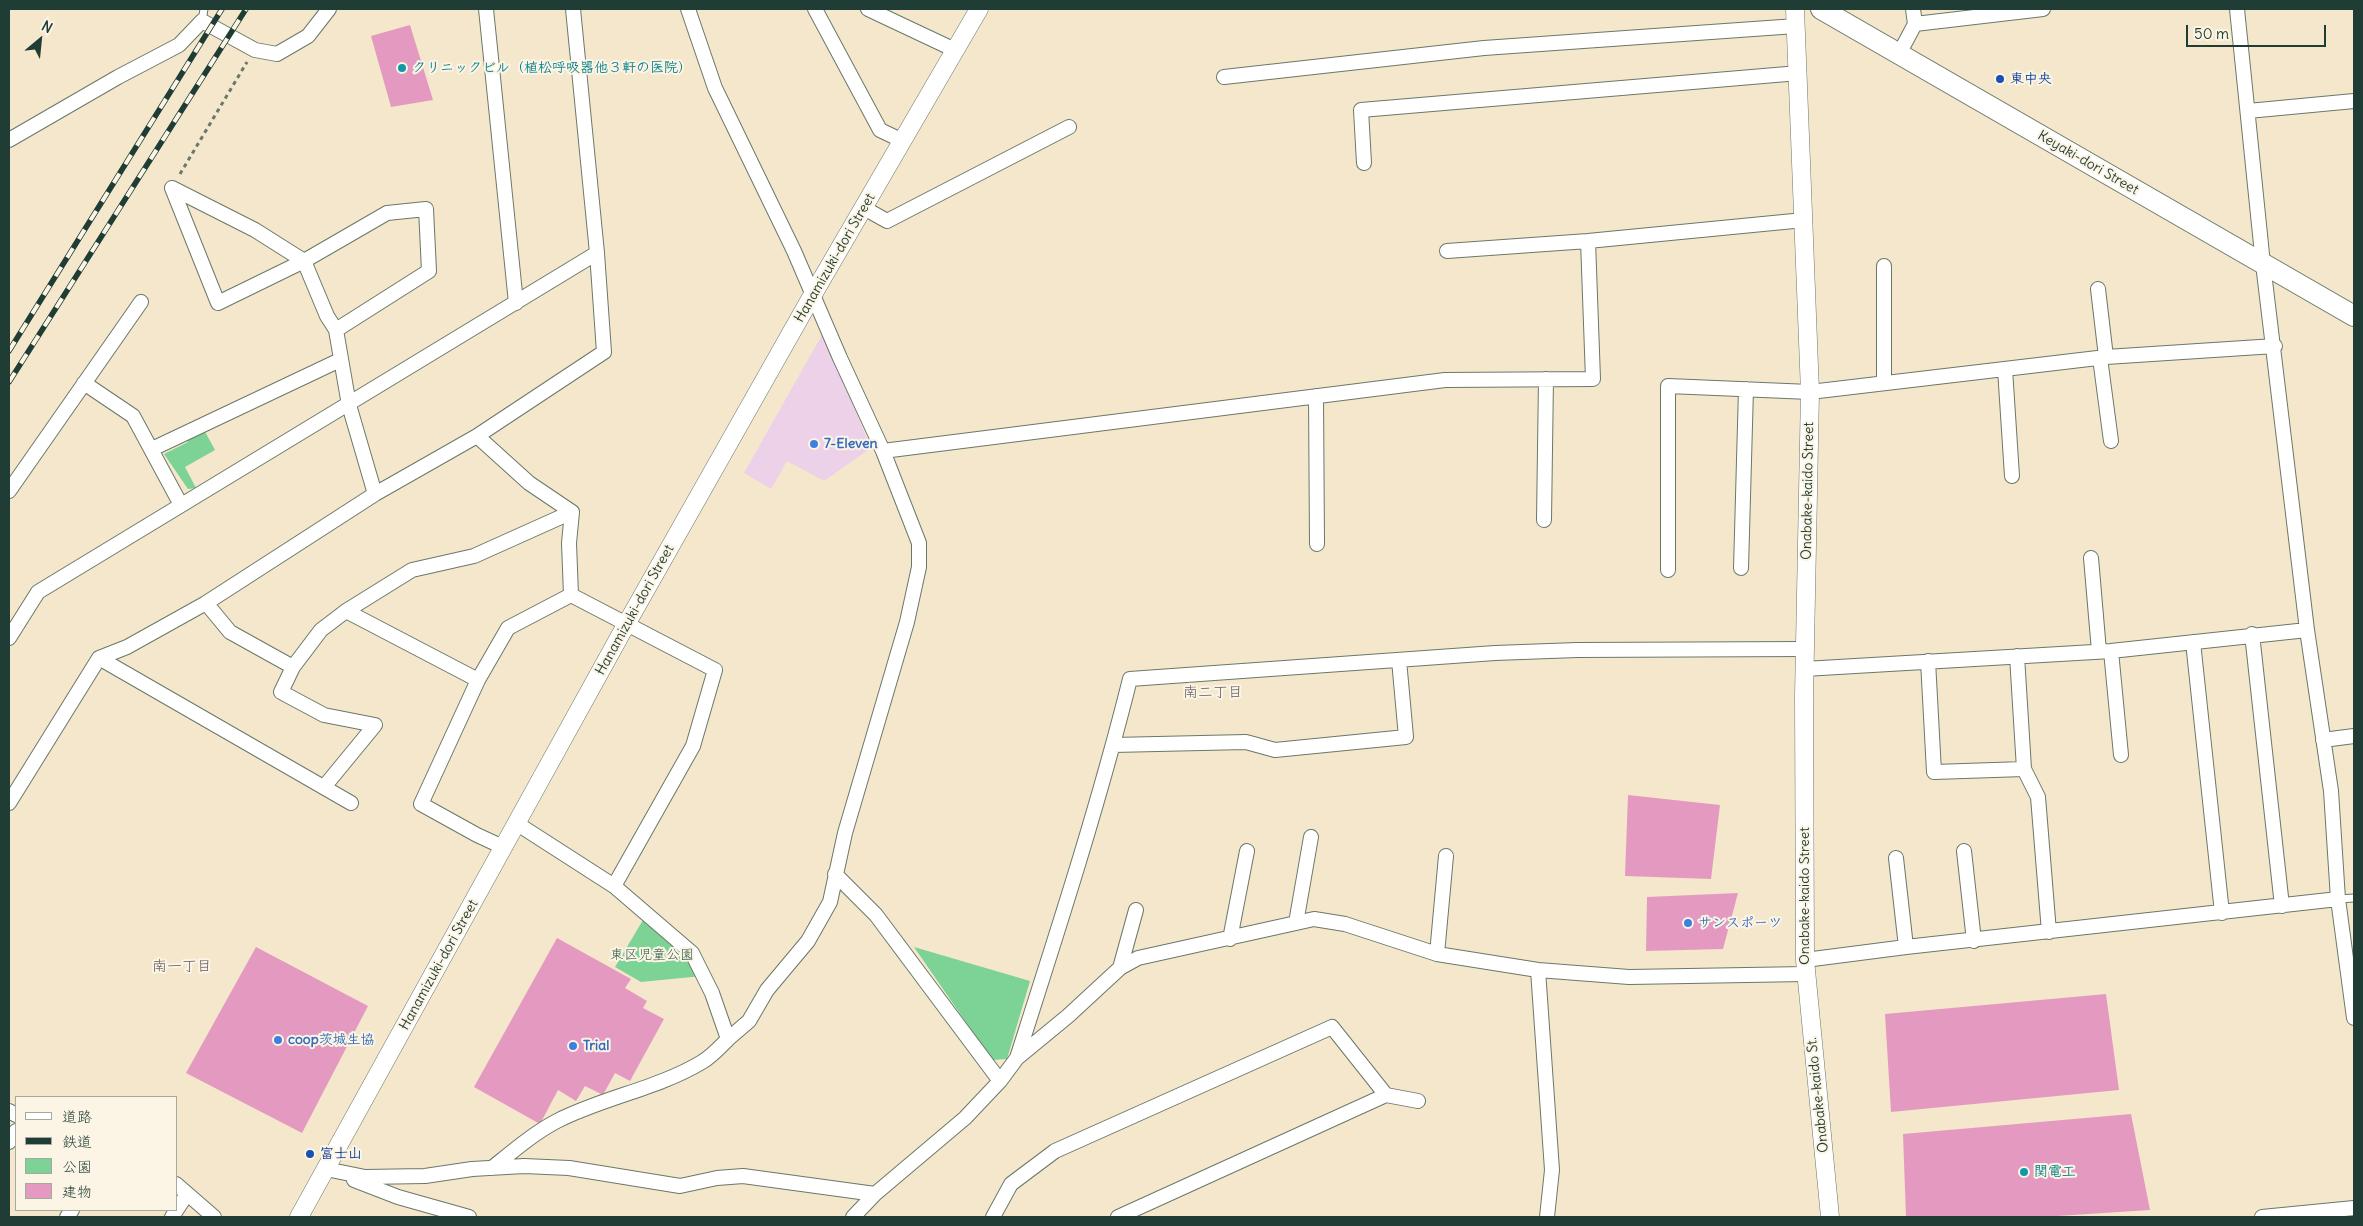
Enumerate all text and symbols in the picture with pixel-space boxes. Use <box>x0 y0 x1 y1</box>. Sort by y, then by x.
north arrow <box>15 15 65 65</box>
scale bar <box>2188 15 2328 47</box>
text: N <box>39 17 56 37</box>
text: 50 m <box>2194 24 2229 43</box>
place label: クリニックビル（植松呼吸器他３軒の医院） <box>412 60 692 76</box>
marker: クリニックビル（植松呼吸器他３軒の医院） <box>396 62 408 74</box>
place label: 東中央 <box>2010 71 2052 87</box>
marker: 東中央 <box>1994 73 2006 85</box>
street label: Keyaki-dori Street <box>2035 127 2141 199</box>
street label: Hanamizuki-dori Street <box>791 190 879 326</box>
street label: Onabake-kaido Street <box>1798 422 1818 560</box>
place label: 7-Eleven <box>824 436 878 452</box>
marker: 7-Eleven <box>808 438 820 450</box>
street label: Hanamizuki-dori Street <box>592 542 678 678</box>
district label: 南二丁目 <box>1183 684 1243 702</box>
street label: Onabake-kaido Street <box>1797 827 1813 965</box>
street label: Hanamizuki-dori Street <box>396 897 482 1033</box>
place label: サンスポーツ <box>1698 915 1782 931</box>
marker: サンスポーツ <box>1682 917 1694 929</box>
park label: 東区児童公園 <box>610 947 694 963</box>
district label: 南一丁目 <box>152 958 212 976</box>
place label: coop茨城生協 <box>288 1032 375 1048</box>
marker: coop茨城生協 <box>272 1034 284 1046</box>
street label: Onabake-kaido St. <box>1804 1037 1832 1153</box>
place label: Trial <box>583 1038 609 1054</box>
marker: Trial <box>567 1040 579 1052</box>
legend <box>15 1096 178 1211</box>
text: 道路 <box>62 1107 92 1126</box>
text: 鉄道 <box>62 1132 92 1151</box>
place label: 富士山 <box>320 1146 362 1162</box>
marker: 富士山 <box>304 1148 316 1160</box>
text: 公園 <box>62 1157 92 1176</box>
place label: 関電工 <box>2034 1164 2076 1180</box>
marker: 関電工 <box>2018 1166 2030 1178</box>
text: 建物 <box>62 1182 92 1201</box>

